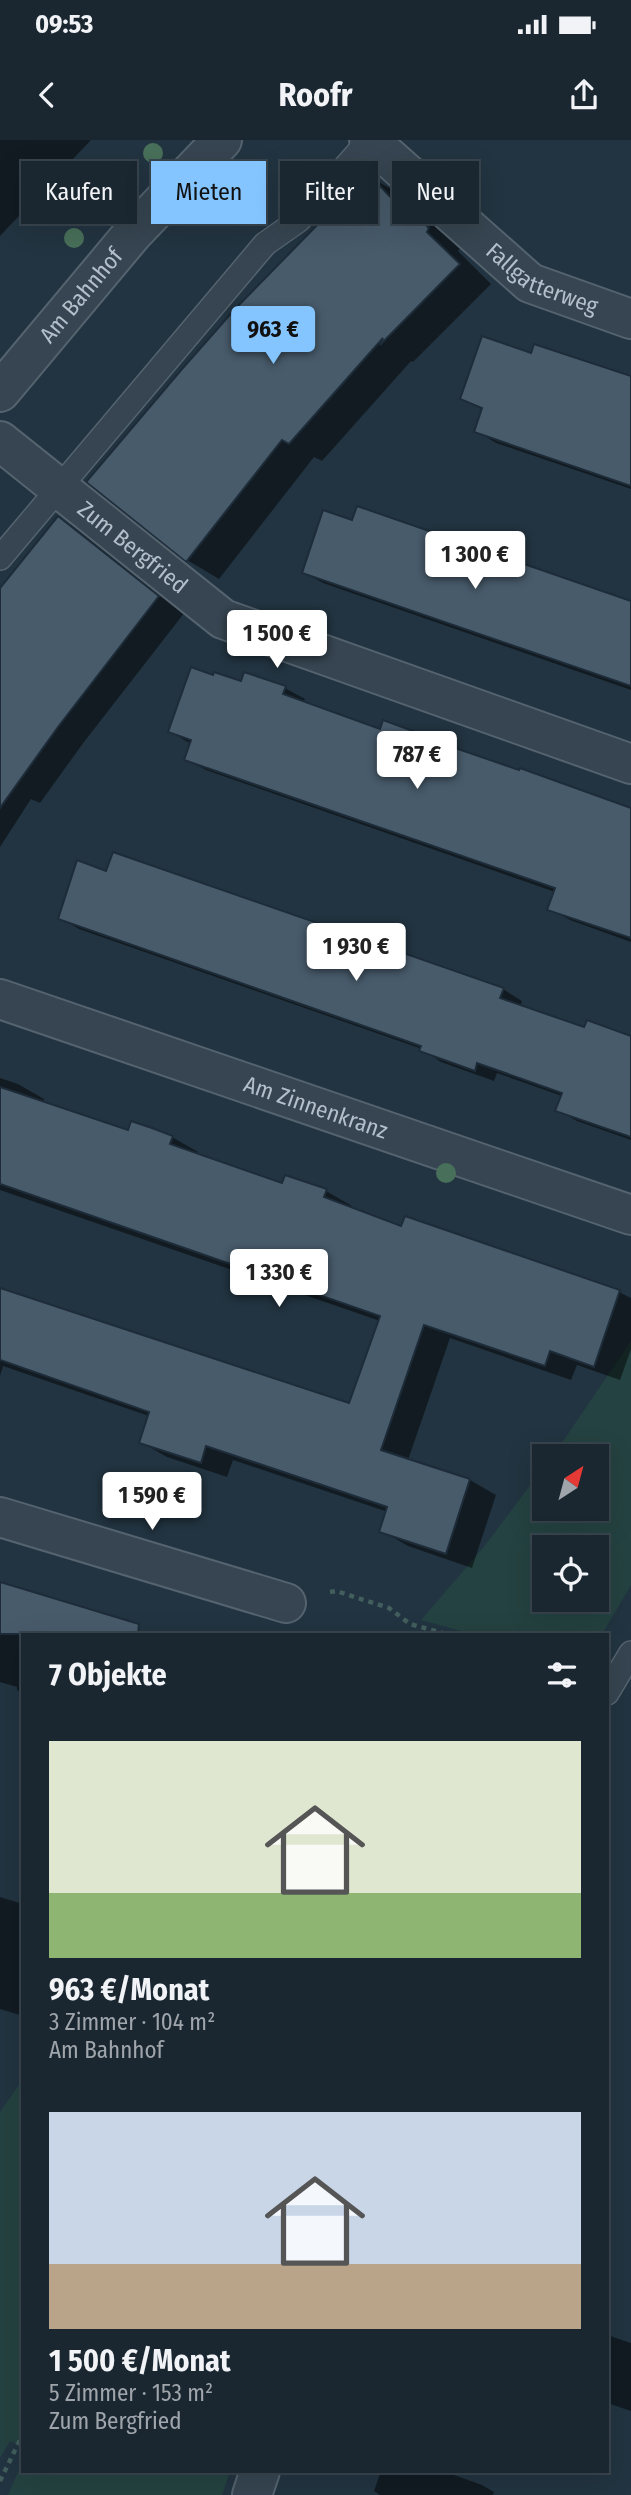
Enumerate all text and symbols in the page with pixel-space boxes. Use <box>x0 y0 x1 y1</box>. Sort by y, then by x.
text: 09:53 <box>35 9 93 40</box>
icon: back <box>28 76 66 114</box>
text: Roofr <box>279 76 352 114</box>
icon: share <box>565 76 603 114</box>
chip: Kaufen <box>21 161 137 224</box>
chip: Mieten <box>151 161 266 224</box>
chip: Filter <box>280 161 378 224</box>
chip: Neu <box>392 161 479 224</box>
street label: Fallgatterweg <box>480 237 602 320</box>
street label: Am Bahnhof <box>33 241 130 348</box>
pin: 963 € <box>224 306 322 366</box>
text: 963 € <box>247 315 299 343</box>
street label: Zum Bergfried <box>72 495 193 599</box>
pin: 1 300 € <box>410 532 540 591</box>
text: 1 300 € <box>441 540 509 568</box>
pin: 1 500 € <box>212 610 342 670</box>
text: 1 500 € <box>243 619 311 647</box>
pin: 787 € <box>368 732 466 791</box>
text: 787 € <box>393 740 441 768</box>
pin: 1 930 € <box>291 924 421 983</box>
text: 1 930 € <box>323 932 389 960</box>
street label: Am Zinnenkranz <box>240 1070 392 1145</box>
pin: 1 330 € <box>214 1250 344 1309</box>
text: 1 330 € <box>246 1258 312 1286</box>
north arrow <box>532 1444 609 1521</box>
map controls <box>532 1444 609 1612</box>
pin: 1 590 € <box>87 1472 217 1532</box>
text: 1 590 € <box>118 1481 186 1509</box>
button: locate <box>532 1535 609 1612</box>
icon: filters <box>543 1656 581 1694</box>
text: 7 Objekte <box>49 1657 167 1693</box>
icon: home <box>252 1787 378 1913</box>
text: 963 €/Monat <box>49 1972 209 2008</box>
text: 3 Zimmer · 104 m² <box>49 2008 215 2036</box>
text: Am Bahnhof <box>49 2036 164 2064</box>
icon: home <box>252 2158 378 2284</box>
text: 1 500 €/Monat <box>49 2343 231 2379</box>
text: 5 Zimmer · 153 m² <box>49 2379 213 2407</box>
text: Zum Bergfried <box>49 2407 182 2435</box>

